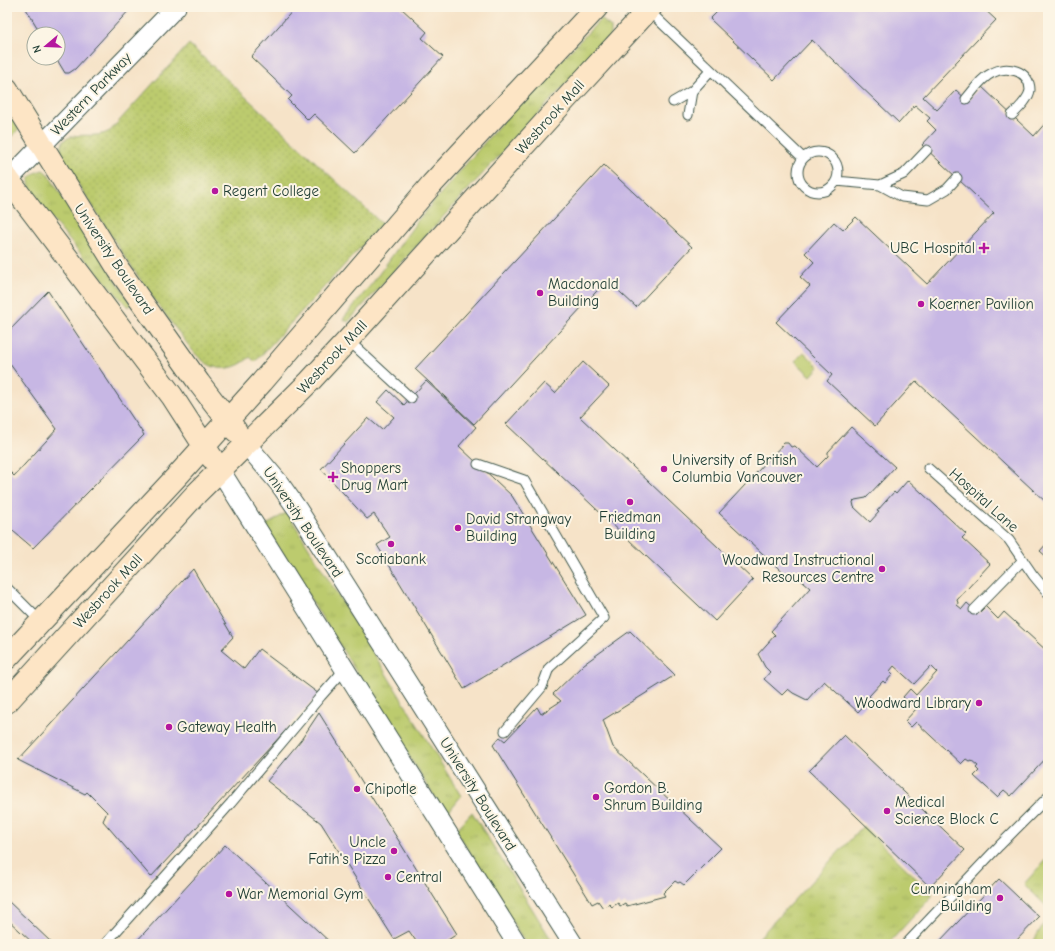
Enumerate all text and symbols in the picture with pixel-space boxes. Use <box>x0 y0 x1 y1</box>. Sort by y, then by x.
north arrow <box>26 26 66 66</box>
text: N <box>30 44 44 55</box>
street label: Western Parkway <box>47 49 135 139</box>
street label: Wesbrook Mall <box>512 76 588 158</box>
place label: Regent College <box>223 182 320 200</box>
marker: Regent College <box>210 186 220 196</box>
street label: University Boulevard <box>70 200 158 318</box>
place label: UBC Hospital <box>890 239 975 257</box>
marker: UBC Hospital <box>978 242 990 254</box>
place label: Macdonald Building <box>548 275 619 310</box>
marker: Macdonald Building <box>535 288 545 298</box>
place label: Koerner Pavilion <box>929 295 1034 313</box>
marker: Koerner Pavilion <box>916 299 926 309</box>
street label: Wesbrook Mall <box>293 316 371 398</box>
place label: University of British Columbia Vancouver <box>672 451 802 486</box>
place label: Shoppers Drug Mart <box>341 459 408 494</box>
street label: University Boulevard <box>259 463 347 581</box>
marker: University of British Columbia Vancouver <box>659 464 669 474</box>
street label: Hospital Lane <box>946 464 1023 536</box>
marker: Shoppers Drug Mart <box>328 472 338 482</box>
marker: Friedman Building <box>625 497 635 507</box>
place label: Friedman Building <box>599 508 661 543</box>
place label: David Strangway Building <box>466 510 571 545</box>
marker: David Strangway Building <box>453 523 463 533</box>
marker: Scotiabank <box>386 539 396 549</box>
street label: Wesbrook Mall <box>70 550 146 632</box>
place label: Scotiabank <box>356 550 427 568</box>
place label: Woodward Instructional Resources Centre <box>722 551 874 586</box>
marker: Woodward Instructional Resources Centre <box>877 564 887 574</box>
place label: Woodward Library <box>855 694 971 712</box>
marker: Woodward Library <box>974 698 984 708</box>
place label: Gateway Health <box>177 718 277 736</box>
marker: Gateway Health <box>164 722 174 732</box>
street label: University Boulevard <box>436 734 520 854</box>
place label: Gordon B. Shrum Building <box>604 779 703 814</box>
place label: Chipotle <box>365 780 417 798</box>
marker: Chipotle <box>352 784 362 794</box>
marker: Gordon B. Shrum Building <box>591 792 601 802</box>
place label: Medical Science Block C <box>895 793 999 828</box>
marker: Medical Science Block C <box>882 806 892 816</box>
place label: Uncle Fatih's Pizza <box>308 833 386 868</box>
marker: Uncle Fatih's Pizza <box>389 846 399 856</box>
place label: Central <box>396 868 442 886</box>
marker: Central <box>383 872 393 882</box>
place label: Cunningham Building <box>911 880 992 915</box>
place label: War Memorial Gym <box>237 885 363 903</box>
marker: War Memorial Gym <box>224 889 234 899</box>
marker: Cunningham Building <box>995 893 1005 903</box>

